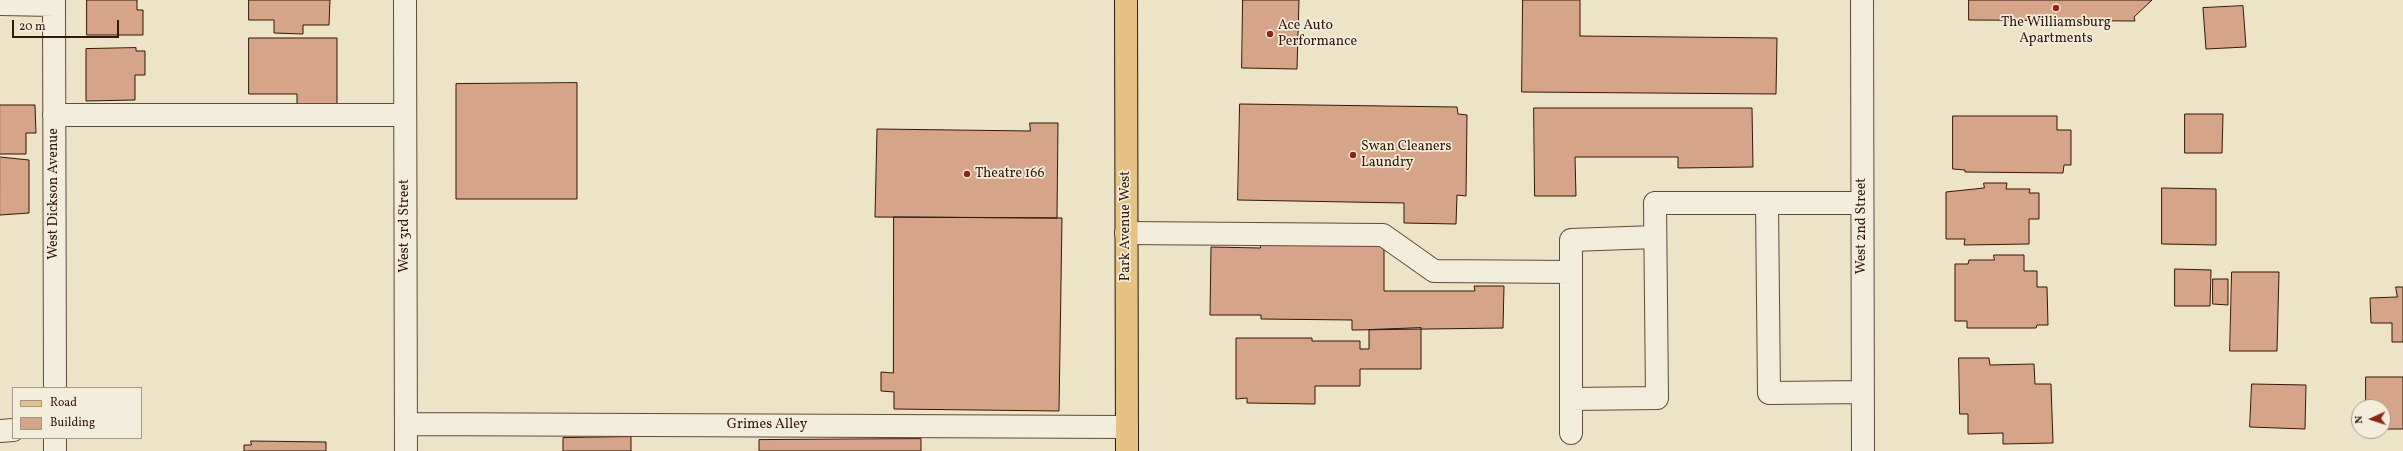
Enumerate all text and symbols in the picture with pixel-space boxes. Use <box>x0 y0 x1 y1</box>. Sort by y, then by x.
marker: The Williamsburg Apartments <box>2051 3 2061 13</box>
scale bar <box>14 12 121 38</box>
place label: The Williamsburg Apartments <box>2001 15 2111 48</box>
place label: Ace Auto Performance <box>1278 18 1357 50</box>
text: 20 m <box>19 19 46 35</box>
marker: Ace Auto Performance <box>1265 29 1275 39</box>
street label: West Dickson Avenue <box>46 128 62 260</box>
place label: Swan Cleaners Laundry <box>1361 139 1451 172</box>
marker: Swan Cleaners Laundry <box>1348 150 1358 160</box>
place label: Theatre 166 <box>975 166 1044 182</box>
marker: Theatre 166 <box>962 169 972 179</box>
street label: Park Avenue West <box>1118 171 1134 281</box>
street label: West 2nd Street <box>1854 178 1870 274</box>
street label: West 3rd Street <box>397 179 413 273</box>
legend <box>12 387 142 439</box>
text: Road <box>50 395 77 411</box>
north arrow <box>2351 399 2391 439</box>
text: Building <box>50 415 95 431</box>
text: N <box>2352 415 2367 424</box>
street label: Grimes Alley <box>727 417 807 433</box>

